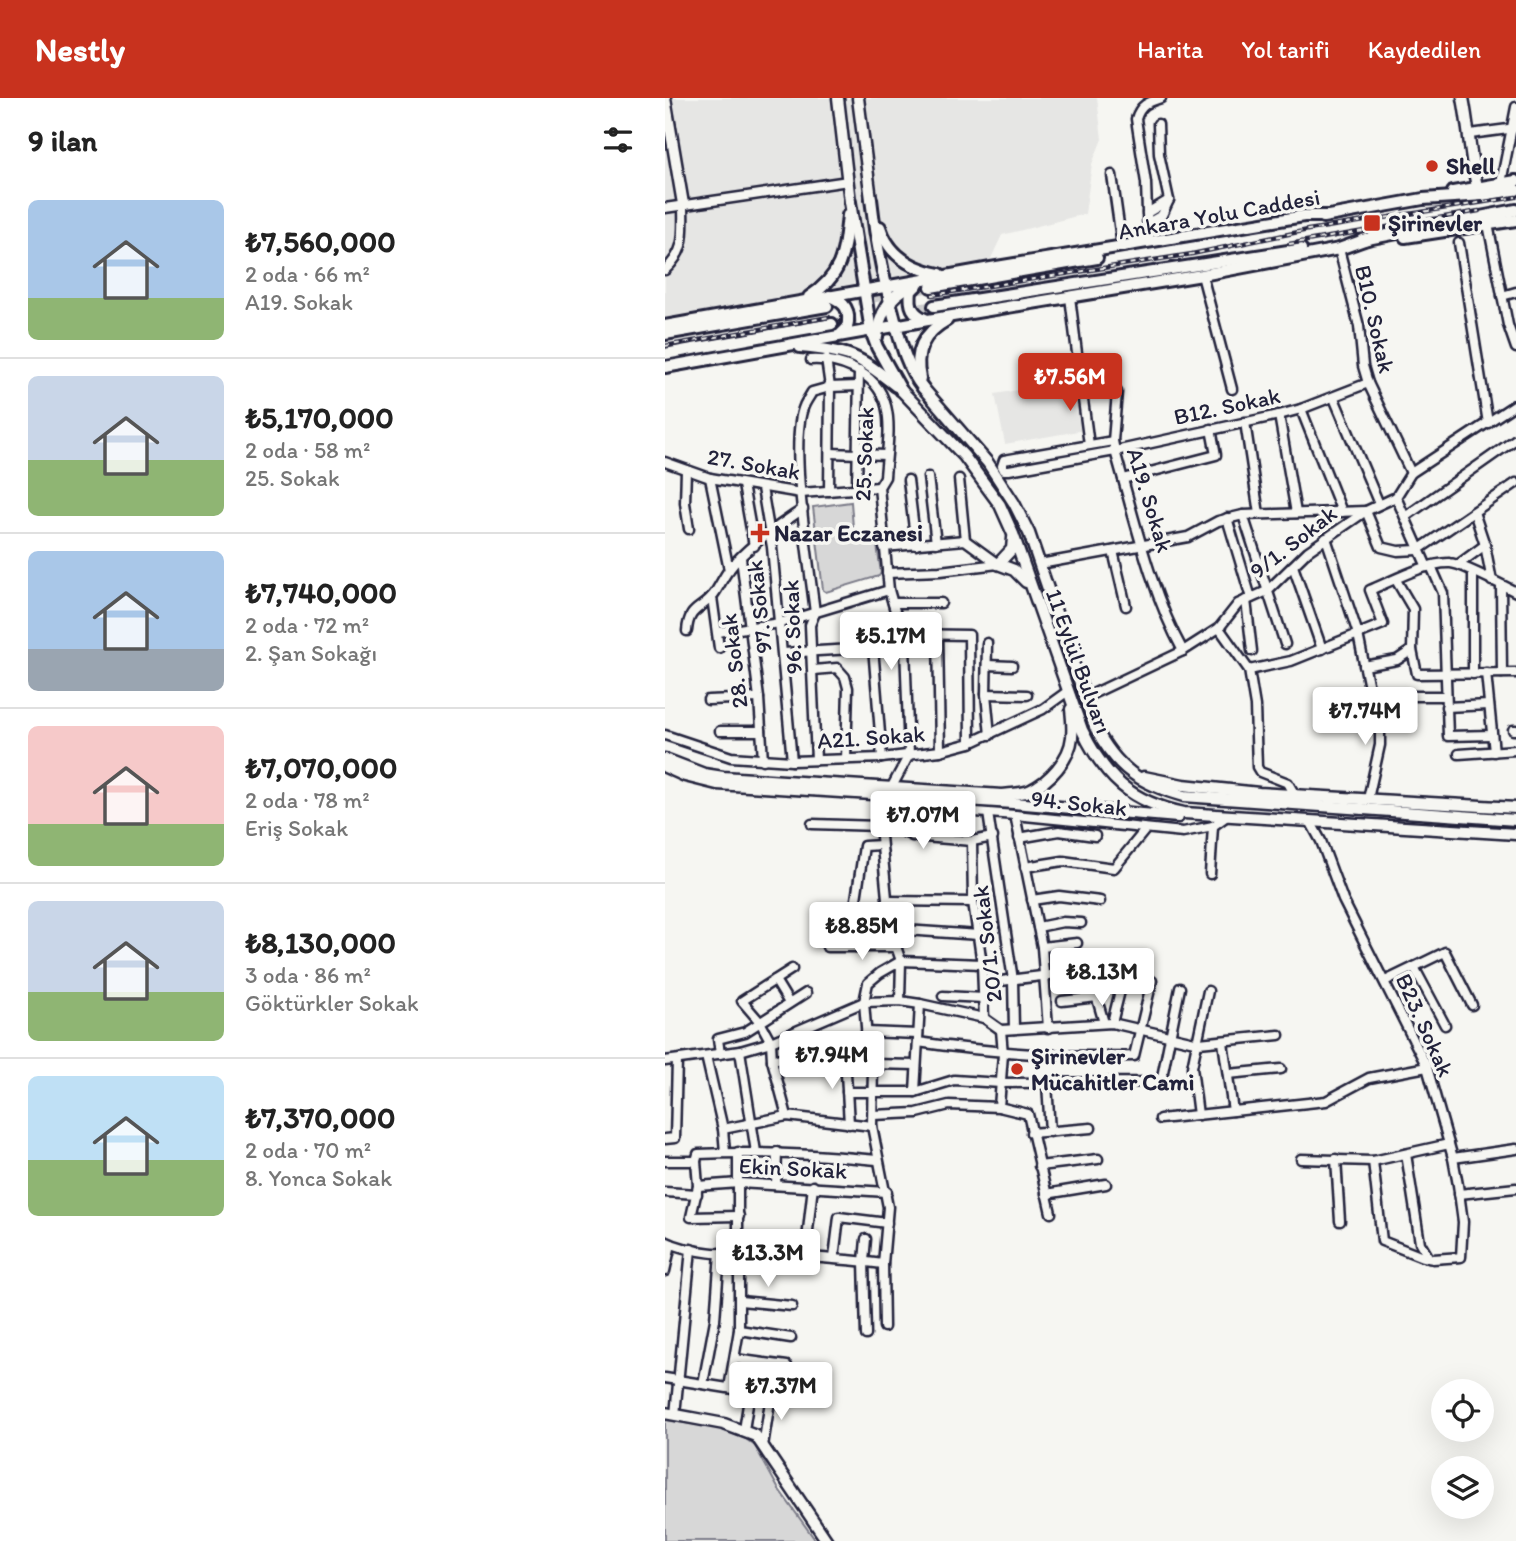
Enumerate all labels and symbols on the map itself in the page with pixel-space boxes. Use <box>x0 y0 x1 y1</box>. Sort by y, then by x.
place label: Shell <box>1446 152 1496 180</box>
marker: Shell <box>1424 158 1440 174</box>
street label: Ankara Yolu Caddesi <box>1116 182 1322 246</box>
place label: Şirinevler <box>1388 209 1482 237</box>
marker: Şirinevler <box>1362 213 1382 233</box>
street label: B10. Sokak <box>1349 262 1401 376</box>
pin: ₺7.56M <box>1013 354 1127 413</box>
street label: B12. Sokak <box>1171 381 1283 431</box>
street label: 25. Sokak <box>848 406 880 502</box>
street label: 27. Sokak <box>705 442 803 486</box>
street label: A19. Sokak <box>1121 444 1179 556</box>
street label: 9/1. Sokak <box>1244 499 1342 585</box>
place label: Nazar Eczanesi <box>774 519 923 547</box>
marker: Nazar Eczanesi <box>752 525 768 541</box>
street label: 97. Sokak <box>740 559 778 655</box>
street label: 96. Sokak <box>776 579 808 675</box>
street label: 11 Eylül Bulvarı <box>1040 585 1118 737</box>
street label: 28. Sokak <box>714 612 754 710</box>
pin: ₺5.17M <box>834 612 948 672</box>
pin: ₺7.74M <box>1308 688 1422 747</box>
street label: A21. Sokak <box>816 719 926 755</box>
street label: 94. Sokak <box>1030 784 1129 822</box>
pin: ₺7.07M <box>866 792 980 851</box>
street label: 20/1. Sokak <box>966 884 1008 1004</box>
pin: ₺8.85M <box>805 902 919 962</box>
pin: ₺8.13M <box>1045 948 1159 1008</box>
street label: B23. Sokak <box>1390 969 1460 1081</box>
pin: ₺7.94M <box>775 1032 889 1091</box>
place label: Şirinevler Mücahitler Cami <box>1031 1042 1194 1096</box>
marker: Şirinevler Mücahitler Cami <box>1009 1061 1025 1077</box>
street label: Ekin Sokak <box>738 1151 848 1185</box>
pin: ₺13.3M <box>711 1230 825 1289</box>
pin: ₺7.37M <box>724 1362 838 1422</box>

